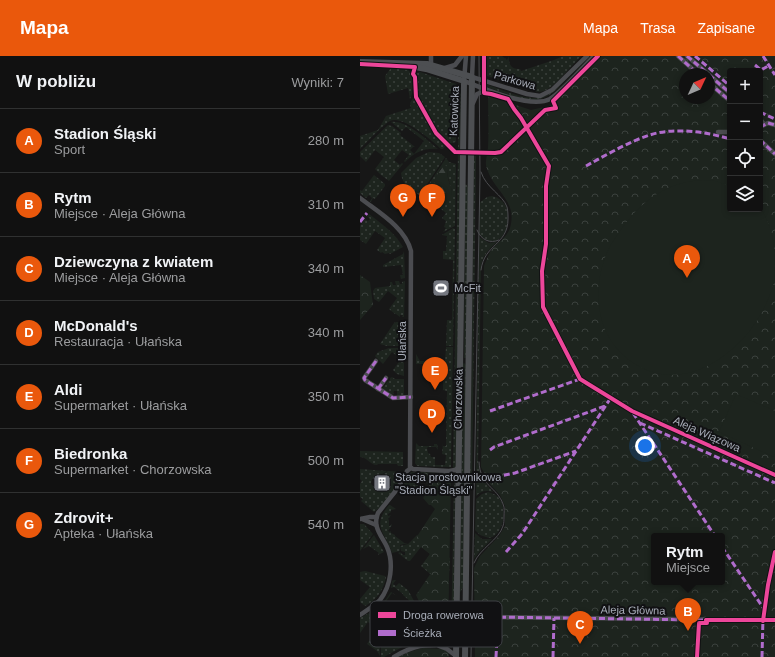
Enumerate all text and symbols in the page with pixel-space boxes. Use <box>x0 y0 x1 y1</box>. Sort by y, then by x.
text: Mapa <box>20 17 69 38</box>
text: Mapa <box>583 20 618 36</box>
text: Trasa <box>640 20 675 36</box>
text: Zapisane <box>697 20 755 36</box>
street label: Parkowa <box>493 68 538 92</box>
north arrow <box>679 68 715 104</box>
map controls <box>727 68 763 212</box>
button: + <box>727 68 763 104</box>
text: W pobliżu <box>16 72 96 91</box>
text: Wyniki: 7 <box>291 75 344 90</box>
street label: Katowicka <box>447 85 461 136</box>
button: − <box>727 104 763 140</box>
text: Stadion Śląski <box>54 125 157 142</box>
text: A <box>24 133 34 148</box>
text: 280 m <box>308 133 344 148</box>
button: locate <box>727 140 763 176</box>
text: Sport <box>54 142 85 157</box>
button: layers <box>727 176 763 212</box>
pin: G <box>390 184 416 217</box>
pin: F <box>419 184 445 217</box>
text: Rytm <box>54 189 92 206</box>
text: B <box>24 197 34 212</box>
text: 310 m <box>308 197 344 212</box>
text: Miejsce · Aleja Główna <box>54 206 186 221</box>
pin: A <box>674 245 700 278</box>
text: Dziewczyna z kwiatem <box>54 253 213 270</box>
text: C <box>24 261 34 276</box>
text: 340 m <box>308 261 344 276</box>
text: Miejsce · Aleja Główna <box>54 270 186 285</box>
sports icon: McFit <box>431 278 451 298</box>
place label: McFit <box>454 282 481 294</box>
text: McDonald's <box>54 317 138 334</box>
street label: Ułańska <box>396 320 408 361</box>
text: D <box>24 325 34 340</box>
text: 340 m <box>308 325 344 340</box>
text: Restauracja · Ułańska <box>54 334 182 349</box>
pin: E <box>422 357 448 390</box>
street label: Chorzowska <box>451 368 465 429</box>
text: Aldi <box>54 381 82 398</box>
text: E <box>25 389 33 404</box>
text: 350 m <box>308 389 344 404</box>
text: Supermarket · Ułańska <box>54 398 187 413</box>
pin: D <box>419 400 445 433</box>
street label: Aleja Wiązowa <box>672 414 743 455</box>
your location <box>635 436 655 456</box>
text: Biedronka <box>54 445 127 462</box>
text: F <box>25 453 33 468</box>
text: 500 m <box>308 453 344 468</box>
text: Supermarket · Chorzowska <box>54 462 212 477</box>
place label: Stacja prostownikowa "Stadion Śląski" <box>395 471 502 496</box>
building icon: Stacja prostownikowa "Stadion Śląski" <box>372 473 392 493</box>
text: Zdrovit+ <box>54 509 114 526</box>
text: G <box>24 517 34 532</box>
text: 540 m <box>308 517 344 532</box>
text: Apteka · Ułańska <box>54 526 153 541</box>
popup <box>651 533 725 585</box>
text: Rytm <box>666 543 703 560</box>
text: Miejsce <box>666 560 710 575</box>
pin: B <box>675 598 701 631</box>
legend <box>370 601 502 647</box>
street label: Aleja Główna <box>600 603 666 617</box>
text: Droga rowerowa <box>403 609 485 621</box>
pin: C <box>567 611 593 644</box>
text: Ścieżka <box>403 627 442 639</box>

